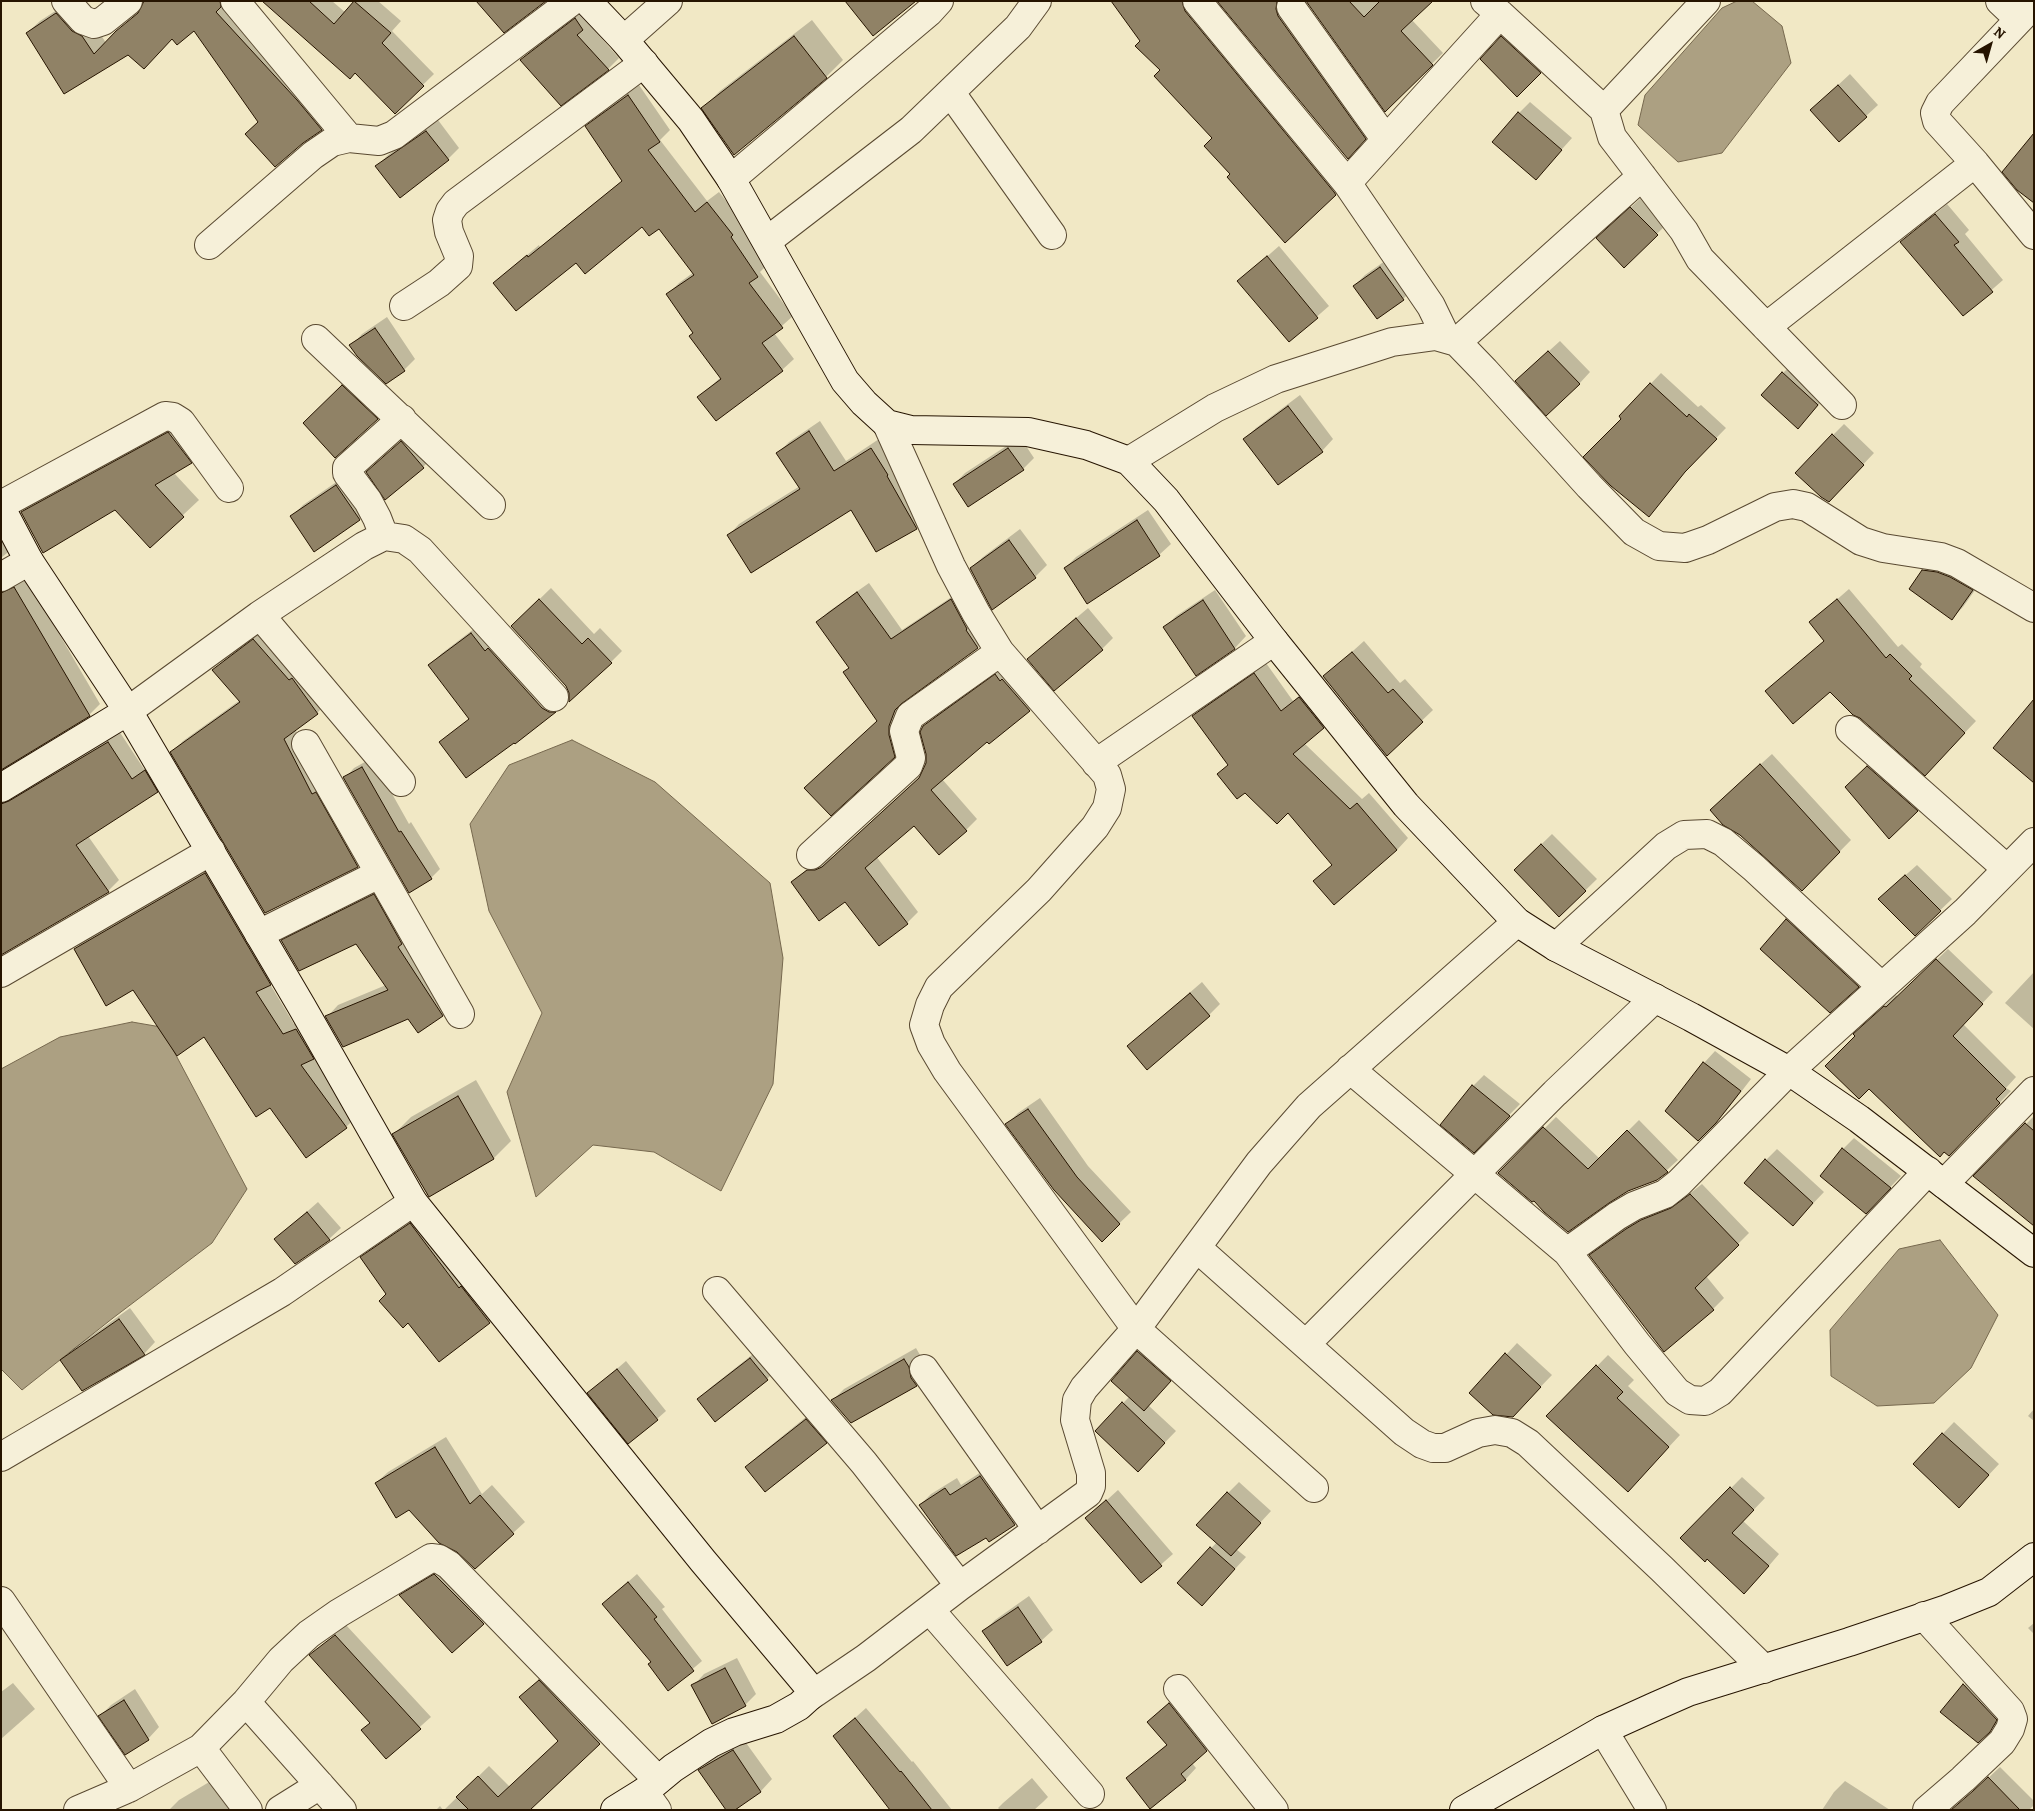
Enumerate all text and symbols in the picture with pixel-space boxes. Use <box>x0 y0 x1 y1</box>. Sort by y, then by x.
north arrow <box>1965 20 2015 70</box>
text: N <box>1990 22 2009 43</box>

